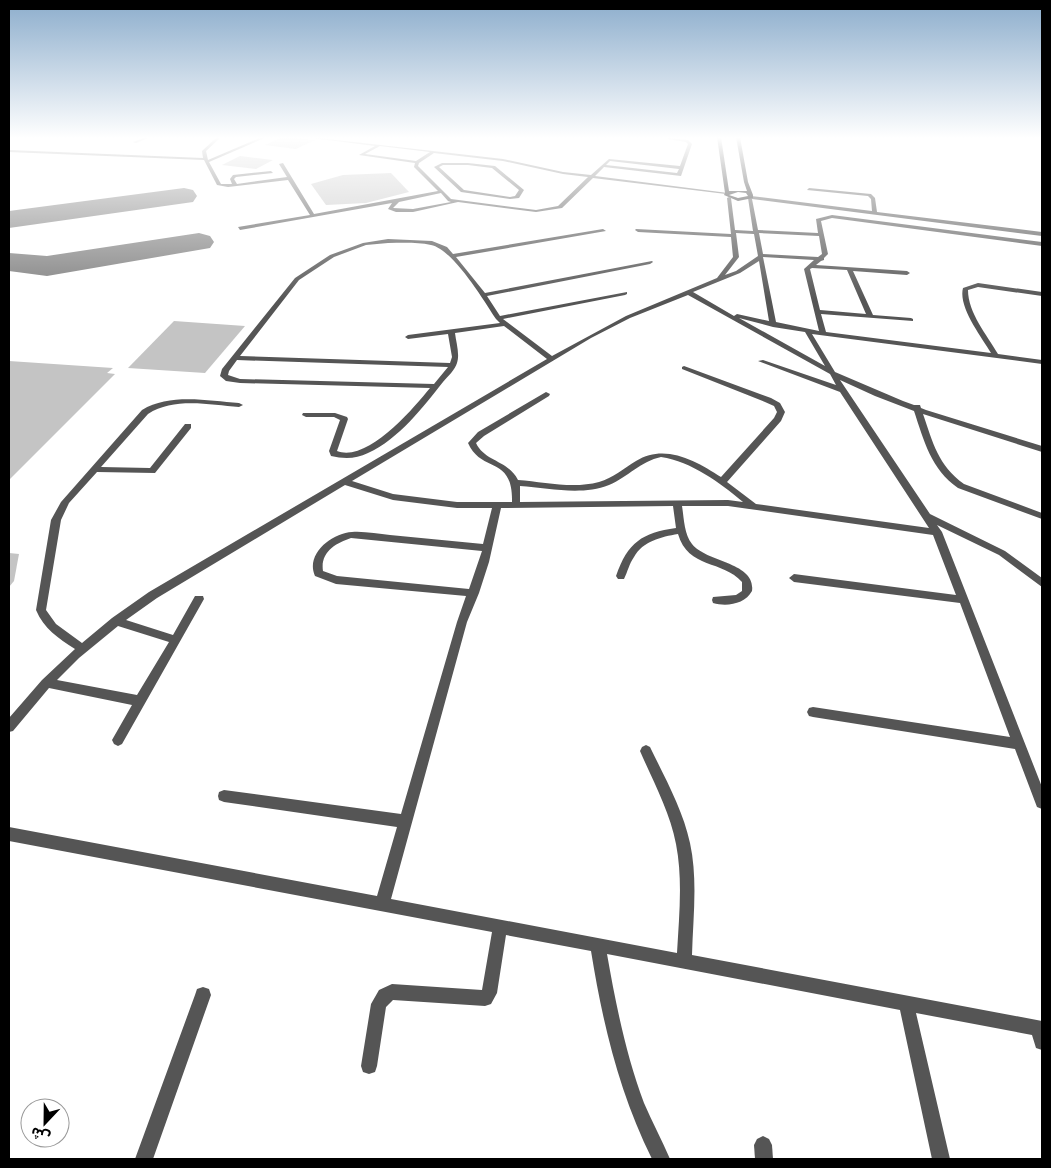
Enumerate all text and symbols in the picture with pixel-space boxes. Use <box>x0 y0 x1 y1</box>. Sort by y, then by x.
north arrow <box>20 1098 70 1148</box>
text: ش <box>28 1123 52 1147</box>

